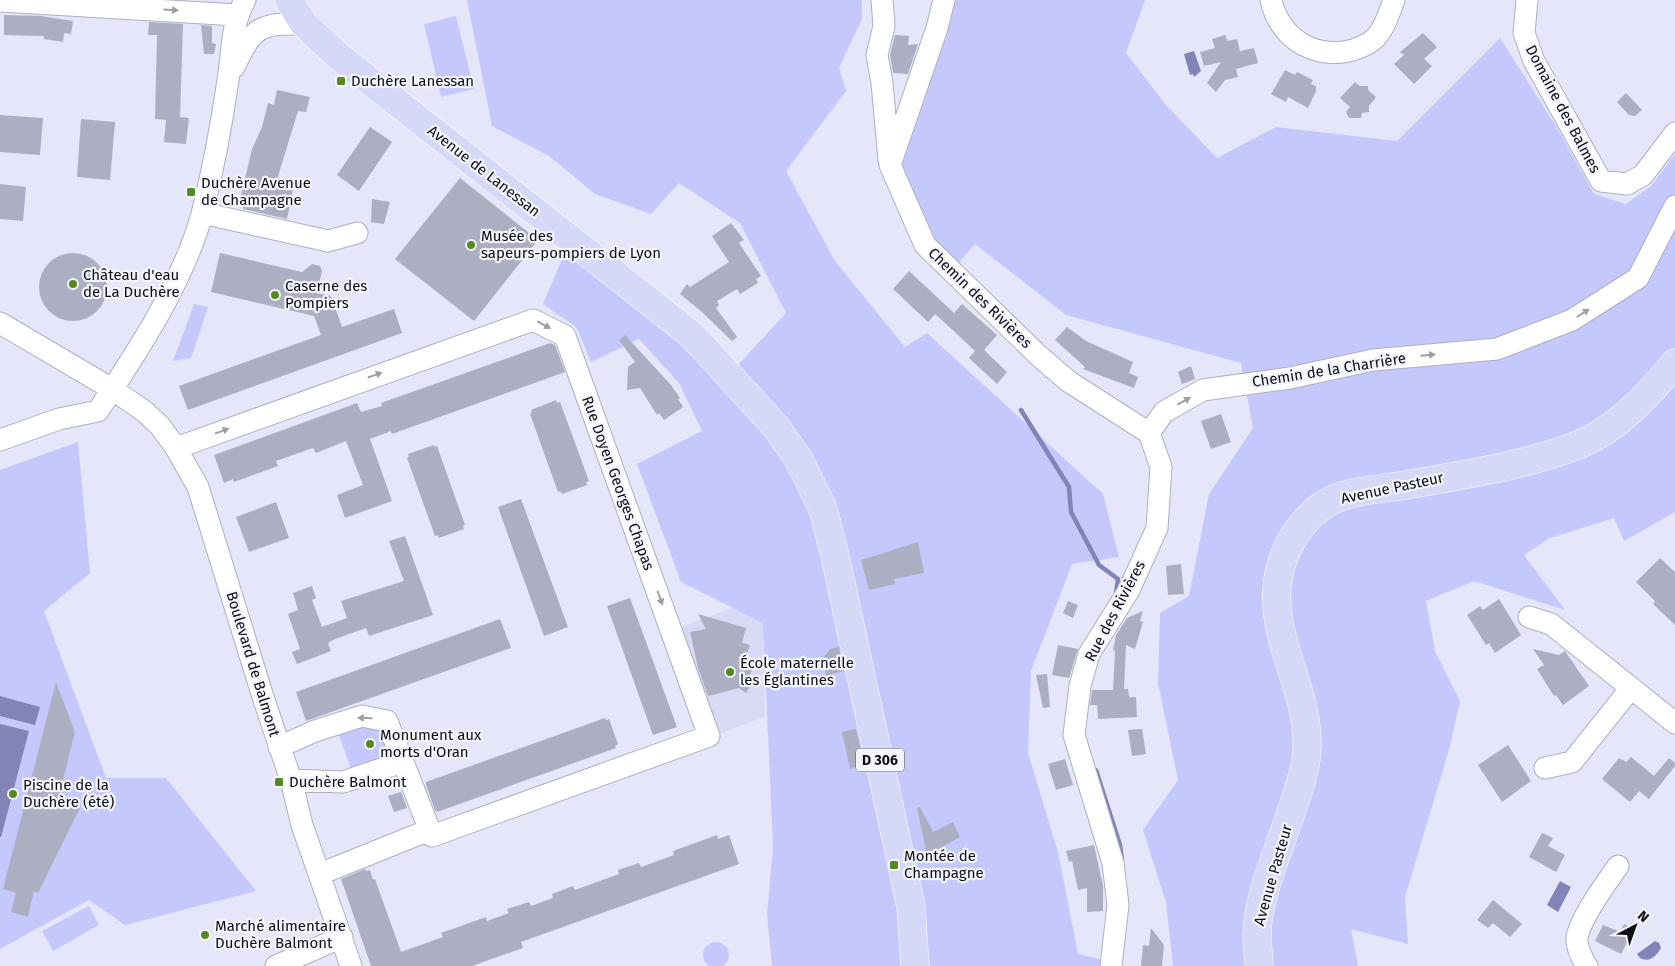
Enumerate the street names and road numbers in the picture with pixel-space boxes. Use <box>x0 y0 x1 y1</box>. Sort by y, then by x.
street label: Domaine des Balmes <box>1522 42 1604 176</box>
street label: Avenue de Lanessan <box>424 121 544 221</box>
street label: Chemin des Rivières <box>925 244 1035 352</box>
street label: Chemin de la Charrière <box>1251 349 1407 391</box>
street label: Rue Doyen Georges Chapas <box>578 393 658 573</box>
street label: Avenue Pasteur <box>1339 468 1445 508</box>
street label: Rue des Rivières <box>1081 557 1149 665</box>
street label: Boulevard de Balmont <box>222 589 284 739</box>
road number: D 306 <box>856 748 904 772</box>
street label: Avenue Pasteur <box>1250 822 1296 928</box>

